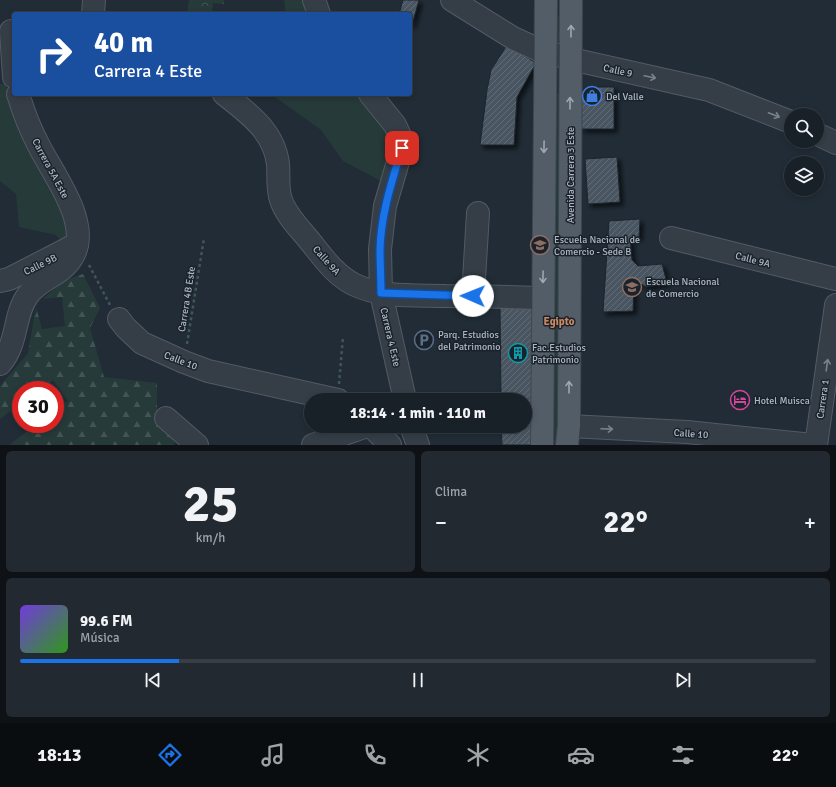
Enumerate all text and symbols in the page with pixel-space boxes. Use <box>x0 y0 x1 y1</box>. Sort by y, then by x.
one-way arrow <box>567 25 575 38</box>
text: 40 m <box>94 26 153 60</box>
icon: right <box>28 28 80 80</box>
text: Carrera 4 Este <box>94 60 202 82</box>
street label: Calle 9 <box>602 62 633 80</box>
one-way arrow <box>643 73 656 81</box>
shop icon: Del Valle <box>581 85 603 107</box>
place label: Del Valle <box>606 91 644 103</box>
one-way arrow <box>566 97 574 110</box>
map controls <box>784 108 824 196</box>
button: search <box>784 108 824 148</box>
one-way arrow <box>767 111 779 119</box>
street label: Avenida Carrera 3 Este <box>565 127 577 223</box>
pin <box>385 131 419 165</box>
street label: Carrera 5A Este <box>29 136 71 201</box>
icon: arrive <box>391 137 413 159</box>
one-way arrow <box>540 140 548 153</box>
button: layers <box>784 156 824 196</box>
school or university icon: Escuela Nacional de Comercio - Sede B <box>529 234 551 256</box>
place label: Escuela Nacional de Comercio - Sede B <box>554 234 640 258</box>
street label: Calle 9A <box>310 243 343 278</box>
street label: Calle 9A <box>734 250 771 270</box>
street label: Calle 9B <box>22 252 59 278</box>
street label: Carrera 4B Este <box>176 266 198 333</box>
one-way arrow <box>539 270 547 283</box>
position arrow <box>452 275 494 317</box>
school or university icon: Escuela Nacional de Comercio <box>621 276 643 298</box>
place label: Escuela Nacional de Comercio <box>646 276 719 300</box>
street label: Carrera 4 Este <box>377 307 403 368</box>
district label: Egipto <box>543 315 575 328</box>
parking icon: Parq. Estudios del Patrimonio <box>413 329 435 351</box>
place label: Parq. Estudios del Patrimonio <box>438 329 500 353</box>
building icon: Fac.Estudios Patrimonio <box>507 342 529 364</box>
place label: Fac.Estudios Patrimonio <box>532 342 586 366</box>
street label: Calle 10 <box>162 349 199 373</box>
one-way arrow <box>823 359 831 372</box>
street label: Carrera 1 <box>814 379 832 420</box>
speed limit sign: 30 <box>12 381 64 433</box>
one-way arrow <box>565 381 573 394</box>
hotel icon: Hotel Muisca <box>729 389 751 411</box>
place label: Hotel Muisca <box>754 395 810 407</box>
text: 18:14 · 1 min · 110 m <box>350 404 486 422</box>
one-way arrow <box>600 425 613 433</box>
street label: Calle 10 <box>673 427 709 441</box>
text: 25 <box>182 472 239 536</box>
text: Clima <box>435 484 467 500</box>
text: 22° <box>603 504 648 541</box>
text: − <box>435 509 447 536</box>
text: + <box>804 509 816 536</box>
text: km/h <box>196 530 225 546</box>
text: 99.6 FM <box>80 612 132 630</box>
text: Música <box>80 630 120 646</box>
icon: previous <box>142 669 164 691</box>
icon: pause <box>407 669 429 691</box>
icon: next <box>672 669 694 691</box>
icon: directions <box>156 741 184 769</box>
icon: music <box>259 741 287 769</box>
icon: phone <box>361 741 389 769</box>
icon: climate <box>464 741 492 769</box>
icon: car <box>567 741 595 769</box>
icon: filters <box>669 741 697 769</box>
text: 18:13 <box>37 744 82 766</box>
text: 22° <box>772 744 799 766</box>

